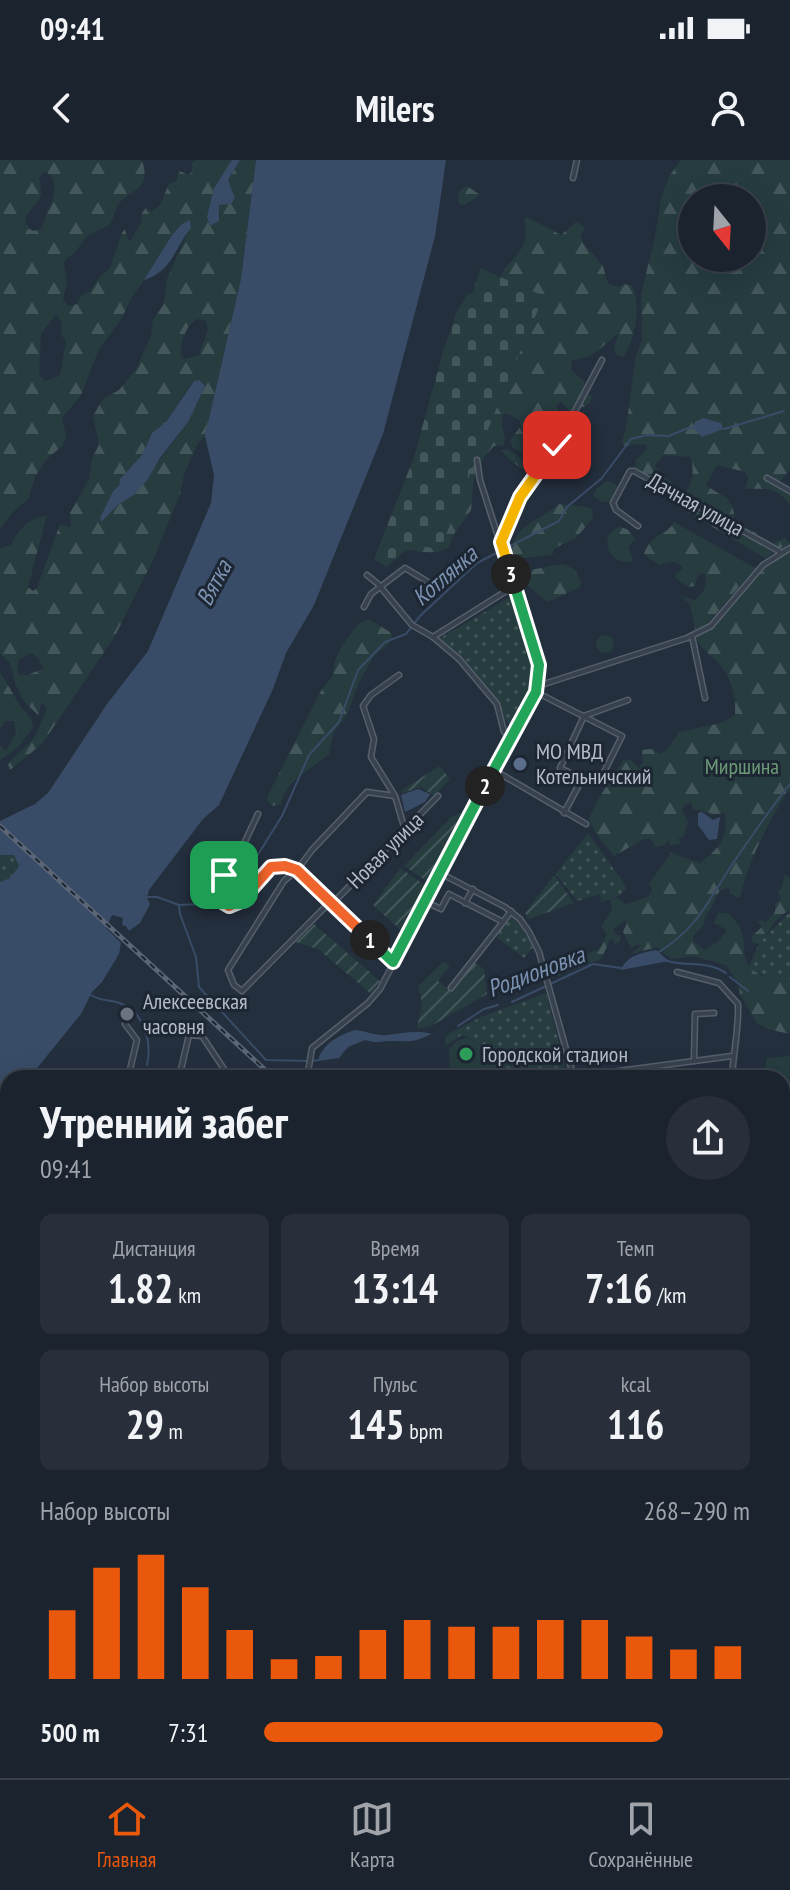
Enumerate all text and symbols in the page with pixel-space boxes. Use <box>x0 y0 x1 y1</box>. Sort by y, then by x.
text: 09:41 <box>40 9 105 48</box>
text: Milers <box>355 85 435 132</box>
icon: back <box>40 86 84 130</box>
icon: person <box>706 86 750 130</box>
north arrow <box>678 184 766 272</box>
map controls <box>678 184 766 272</box>
pin <box>523 411 591 479</box>
icon: check <box>535 423 579 467</box>
street label: Дачная улица <box>643 466 749 542</box>
water label: Котлянка <box>406 538 485 612</box>
water label: Вятка <box>189 553 239 611</box>
pin: 3 <box>491 554 531 594</box>
text: 3 <box>506 560 516 588</box>
place label: МО МВД Котельничский <box>536 737 651 790</box>
park label: Миршина <box>705 752 779 780</box>
marker: МО МВД Котельничский <box>511 755 529 773</box>
pin: 2 <box>465 766 505 806</box>
text: 2 <box>480 772 490 800</box>
street label: Новая улица <box>341 806 429 894</box>
pin <box>190 841 258 909</box>
icon: arrive <box>202 853 246 897</box>
pin: 1 <box>350 920 390 960</box>
text: 1 <box>365 926 375 954</box>
water label: Родионовка <box>483 938 590 1004</box>
place label: Алексеевская часовня <box>143 987 248 1040</box>
marker: Алексеевская часовня <box>118 1005 136 1023</box>
place label: Городской стадион <box>482 1040 628 1068</box>
marker: Городской стадион <box>457 1045 475 1063</box>
text: Утренний забег <box>40 1093 288 1150</box>
button: share <box>666 1096 750 1180</box>
text: 09:41 <box>40 1152 92 1185</box>
text: Дистанция <box>113 1234 196 1262</box>
text: Время <box>370 1234 420 1262</box>
text: Темп <box>617 1234 654 1262</box>
text: 1.82 <box>108 1262 173 1314</box>
text: 13:14 <box>352 1262 438 1314</box>
text: 7:16 <box>585 1262 652 1314</box>
text: km <box>173 1281 201 1309</box>
text: /km <box>652 1281 686 1309</box>
text: Набор высоты <box>99 1370 209 1398</box>
text: Пульс <box>373 1370 417 1398</box>
text: kcal <box>621 1370 651 1398</box>
text: 29 <box>126 1398 164 1450</box>
text: 145 <box>347 1398 405 1450</box>
text: 116 <box>607 1398 664 1450</box>
text: m <box>164 1417 183 1445</box>
text: bpm <box>405 1417 443 1445</box>
text: Набор высоты <box>40 1494 170 1527</box>
text: 268–290 m <box>644 1494 750 1527</box>
text: 500 m <box>40 1716 100 1749</box>
text: 7:31 <box>168 1716 208 1749</box>
tab: Главная <box>97 1797 156 1873</box>
tab: Карта <box>350 1797 395 1873</box>
tab: Сохранённые <box>588 1797 693 1873</box>

